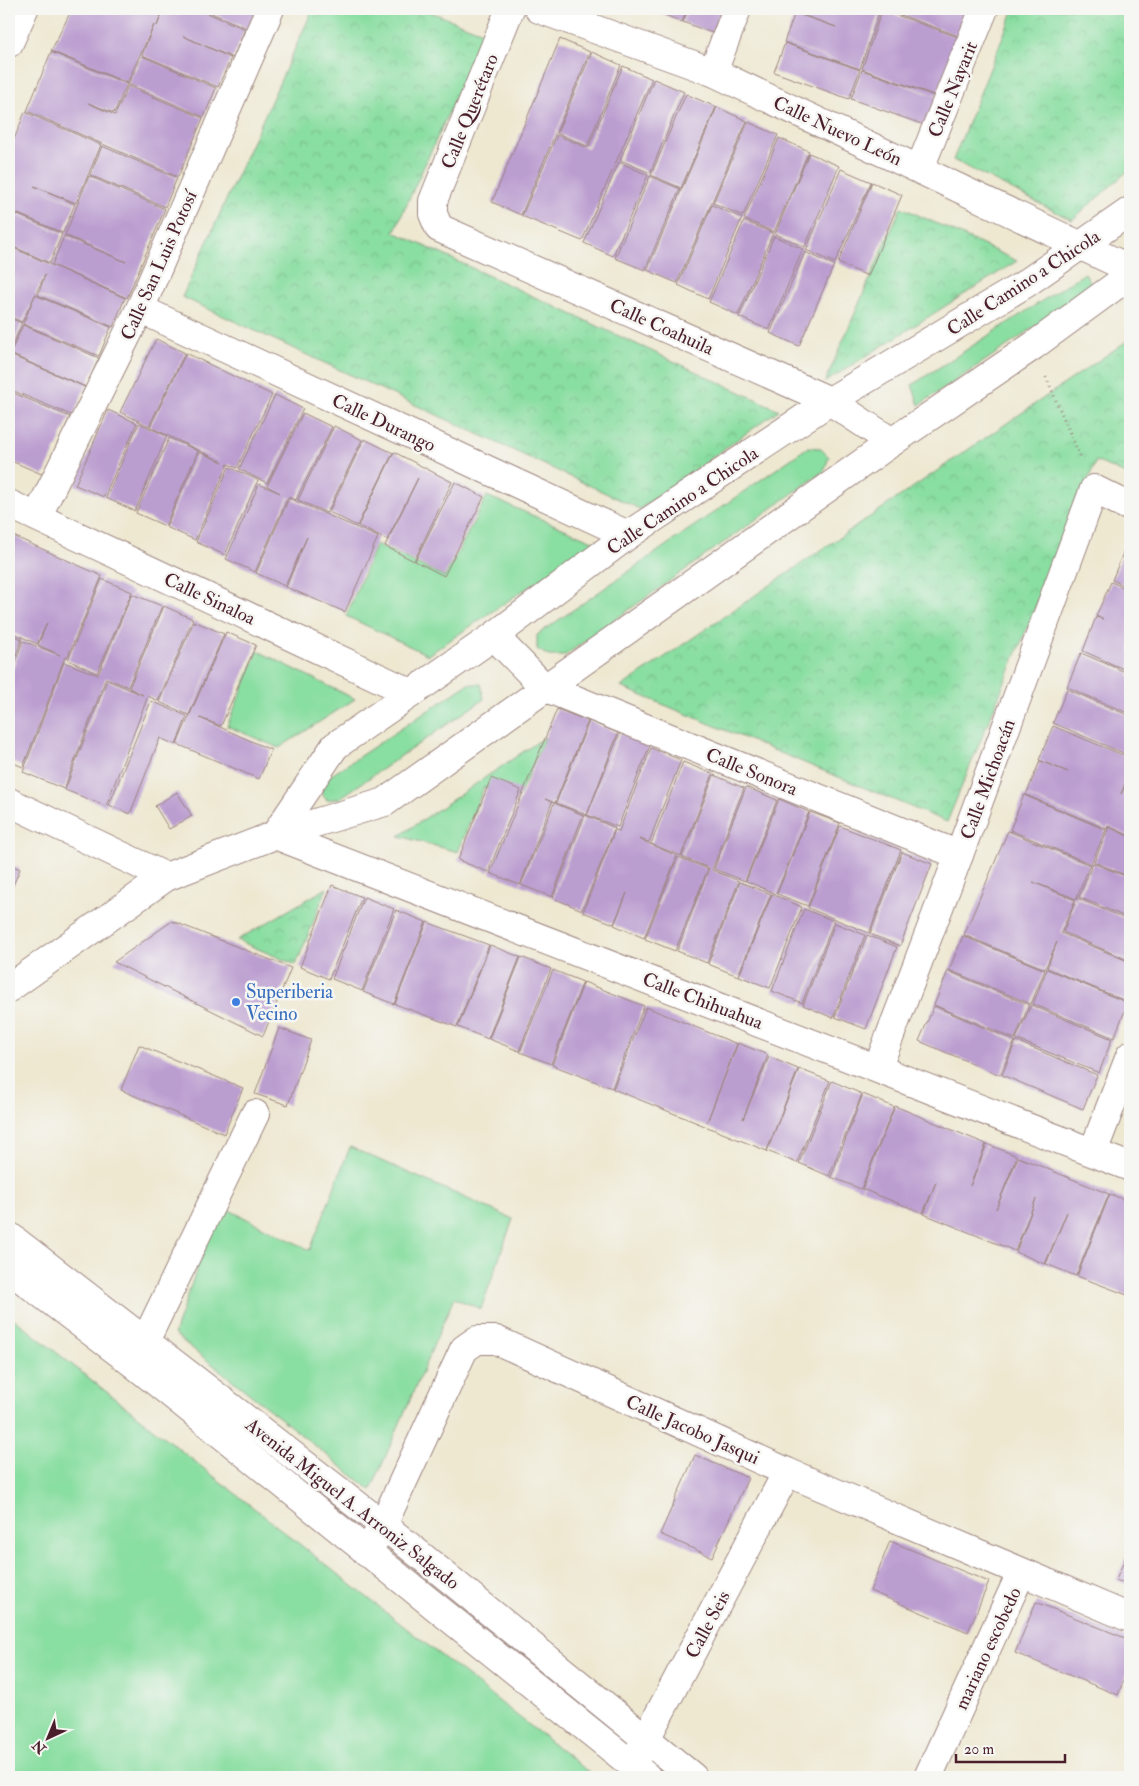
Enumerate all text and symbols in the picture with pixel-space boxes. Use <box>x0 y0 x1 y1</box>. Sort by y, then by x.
street label: Calle Nayarit <box>923 38 983 141</box>
street label: Calle Querétaro <box>436 50 504 173</box>
street label: Calle Nuevo León <box>769 91 906 171</box>
street label: Calle San Luis Potosí <box>115 185 203 344</box>
street label: Calle Camino a Chicola <box>943 224 1105 341</box>
street label: Calle Coahuila <box>606 293 718 361</box>
street label: Calle Durango <box>328 388 439 457</box>
street label: Calle Camino a Chicola <box>602 441 763 560</box>
street label: Calle Sinaloa <box>160 567 259 631</box>
street label: Calle Michoacán <box>955 716 1021 843</box>
street label: Calle Sonora <box>702 743 801 801</box>
street label: Calle Chihuahua <box>639 967 766 1035</box>
place label: Superiberia Vecino <box>246 980 333 1026</box>
marker: Superiberia Vecino <box>230 996 242 1008</box>
street label: Calle Jacobo Jasqui <box>622 1390 763 1470</box>
street label: Avenida Miguel A. Arroniz Salgado <box>240 1412 464 1595</box>
street label: mariano escobedo <box>949 1583 1027 1713</box>
street label: Calle Seis <box>680 1586 736 1662</box>
north arrow <box>22 1714 72 1764</box>
scale bar <box>956 1731 1065 1763</box>
text: N <box>29 1736 50 1758</box>
text: 20 m <box>964 1740 994 1759</box>

